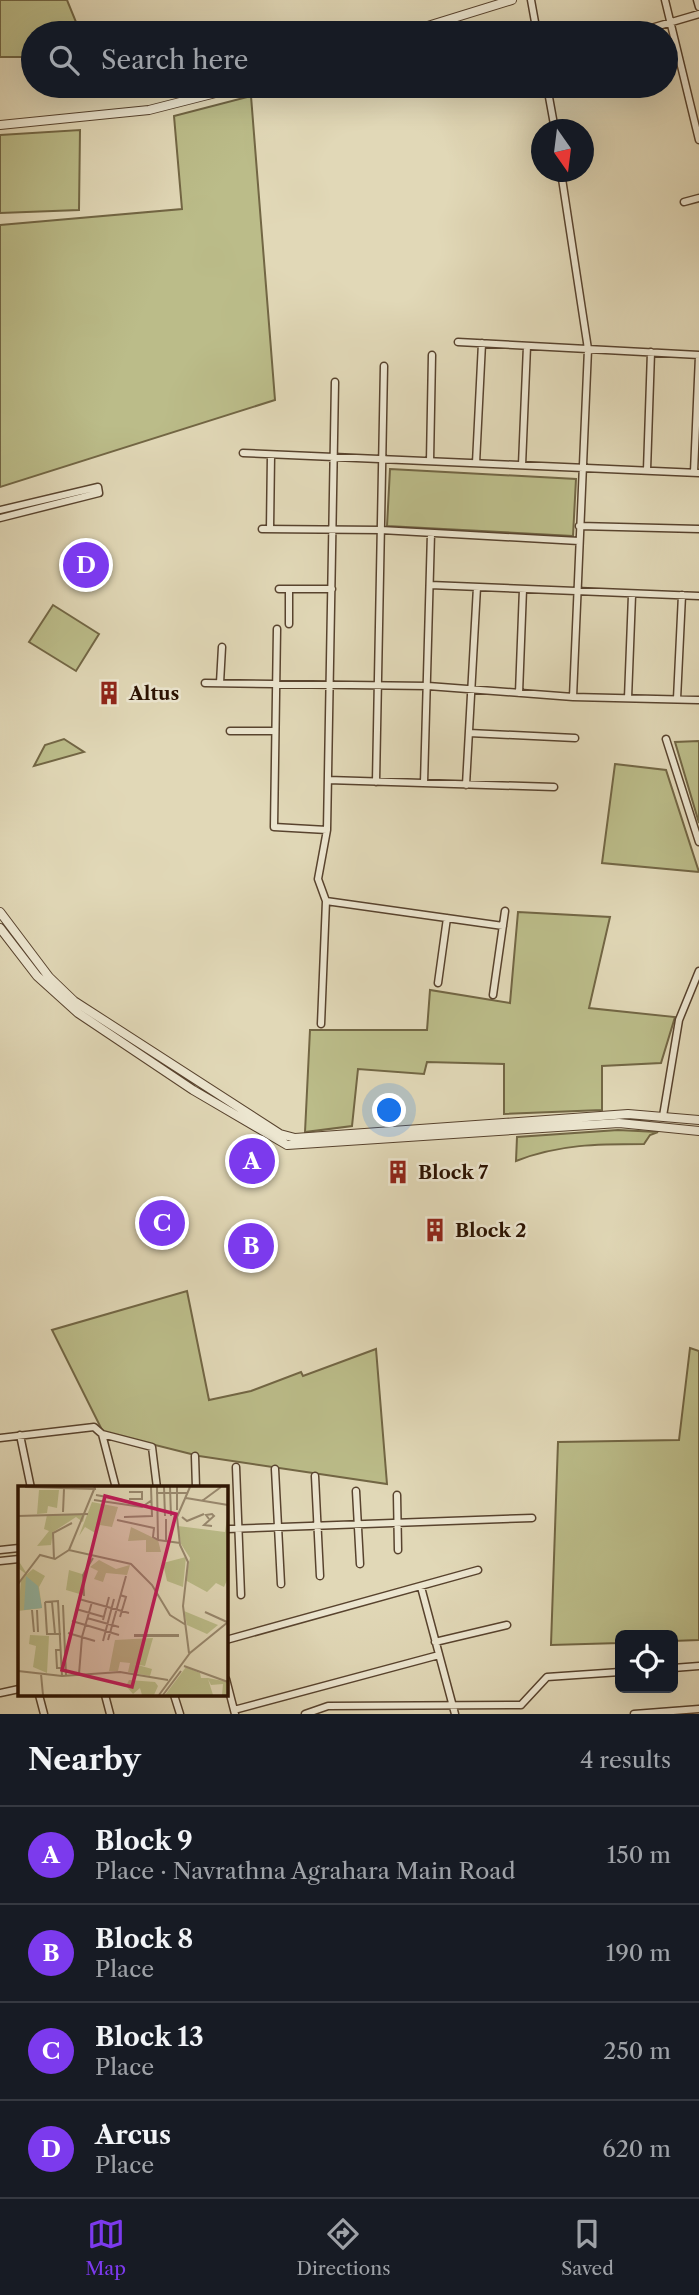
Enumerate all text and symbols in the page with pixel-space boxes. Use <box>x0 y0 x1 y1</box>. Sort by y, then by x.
search box <box>21 21 678 98</box>
icon: search <box>45 41 83 79</box>
text: Search here <box>101 44 248 76</box>
north arrow <box>531 119 594 182</box>
pin: D <box>63 539 109 591</box>
building icon: Altus <box>95 679 123 707</box>
place label: Altus <box>128 682 180 705</box>
your location <box>372 1093 406 1127</box>
pin: A <box>229 1135 275 1187</box>
building icon: Block 7 <box>384 1158 412 1186</box>
place label: Block 7 <box>418 1161 488 1184</box>
pin: C <box>139 1197 185 1249</box>
building icon: Block 2 <box>421 1216 449 1244</box>
place label: Block 2 <box>455 1219 526 1242</box>
pin: B <box>228 1220 274 1272</box>
inset map <box>18 1486 228 1696</box>
map controls <box>615 1630 678 1693</box>
button: locate <box>615 1630 678 1693</box>
text: Nearby <box>28 1741 141 1778</box>
text: 4 results <box>580 1746 671 1774</box>
text: Block 9 <box>95 1825 193 1857</box>
text: A <box>42 1841 60 1869</box>
text: 150 m <box>607 1841 671 1869</box>
text: Place · Navrathna Agrahara Main Road <box>95 1857 515 1885</box>
text: Block 8 <box>95 1923 193 1955</box>
text: B <box>42 1939 60 1967</box>
text: 190 m <box>606 1939 671 1967</box>
text: Place <box>95 1955 154 1983</box>
text: Block 13 <box>95 2021 204 2053</box>
text: C <box>42 2037 60 2065</box>
text: 250 m <box>603 2037 671 2065</box>
text: Place <box>95 2053 154 2081</box>
text: Arcus <box>95 2119 171 2151</box>
text: D <box>41 2135 61 2163</box>
text: 620 m <box>602 2135 671 2163</box>
text: Place <box>95 2151 154 2179</box>
tab: Map <box>85 2215 126 2280</box>
tab: Directions <box>297 2215 390 2280</box>
tab: Saved <box>561 2215 614 2280</box>

